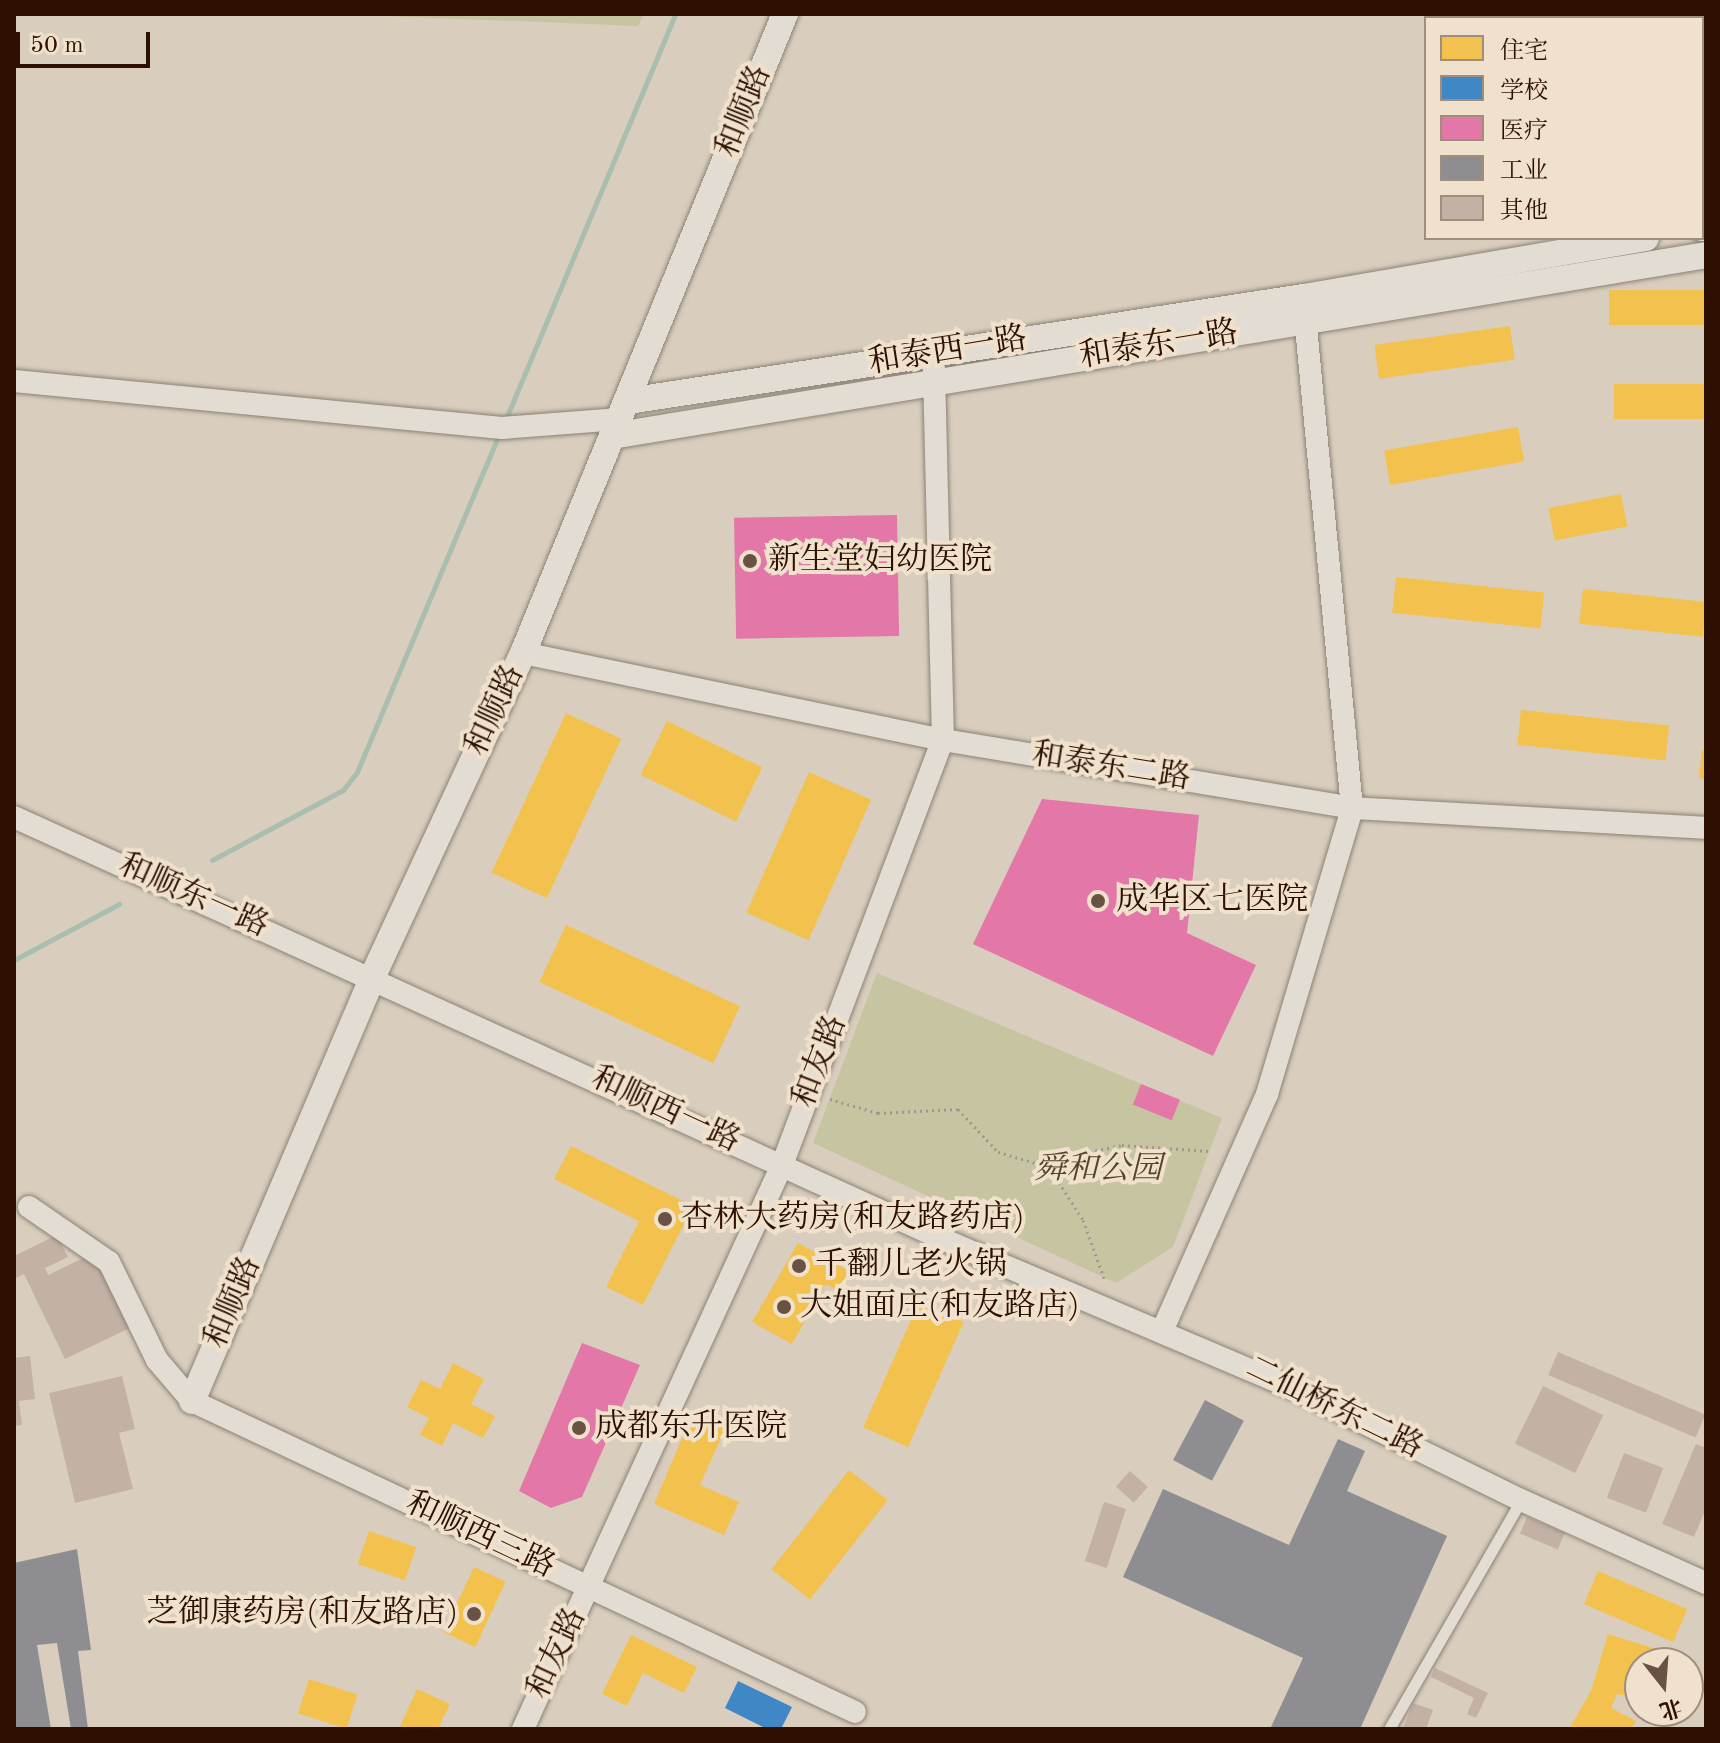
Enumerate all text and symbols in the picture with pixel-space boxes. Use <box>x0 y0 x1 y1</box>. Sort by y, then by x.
scale bar <box>20 16 154 66</box>
legend <box>1424 16 1704 240</box>
text: 50 m <box>30 34 84 58</box>
text: 住宅 <box>1500 40 1548 64</box>
street label: 和顺路 <box>709 60 781 164</box>
text: 学校 <box>1500 80 1548 104</box>
text: 医疗 <box>1500 120 1548 144</box>
text: 工业 <box>1500 160 1548 184</box>
text: 其他 <box>1500 200 1548 224</box>
street label: 和泰东一路 <box>1077 315 1241 377</box>
street label: 和泰西一路 <box>866 321 1030 383</box>
place label: 新生堂妇幼医院 <box>768 542 992 580</box>
marker: 新生堂妇幼医院 <box>739 550 761 572</box>
street label: 和顺路 <box>458 659 534 763</box>
street label: 和泰东二路 <box>1029 737 1193 799</box>
street label: 和顺东一路 <box>112 847 274 947</box>
place label: 成华区七医院 <box>1116 882 1308 920</box>
marker: 成华区七医院 <box>1087 890 1109 912</box>
street label: 和友路 <box>786 1010 856 1114</box>
street label: 和顺西一路 <box>584 1060 746 1162</box>
park label: 舜和公园 <box>1034 1151 1162 1189</box>
place label: 杏林大药房(和友路药店) <box>681 1200 1025 1238</box>
marker: 杏林大药房(和友路药店) <box>656 1210 674 1228</box>
place label: 千翻儿老火锅 <box>815 1247 1007 1285</box>
street label: 和顺路 <box>198 1251 270 1355</box>
marker: 千翻儿老火锅 <box>790 1257 808 1275</box>
place label: 大姐面庄(和友路店) <box>800 1288 1080 1326</box>
marker: 大姐面庄(和友路店) <box>775 1298 793 1316</box>
street label: 二仙桥东二路 <box>1239 1350 1429 1468</box>
place label: 成都东升医院 <box>595 1409 787 1447</box>
marker: 成都东升医院 <box>570 1419 588 1437</box>
street label: 和顺西三路 <box>399 1485 561 1587</box>
place label: 芝御康药房(和友路店) <box>146 1595 458 1633</box>
street label: 和友路 <box>520 1602 596 1706</box>
marker: 芝御康药房(和友路店) <box>465 1605 483 1623</box>
north arrow <box>1624 1647 1704 1727</box>
text: 北 <box>1657 1694 1684 1722</box>

